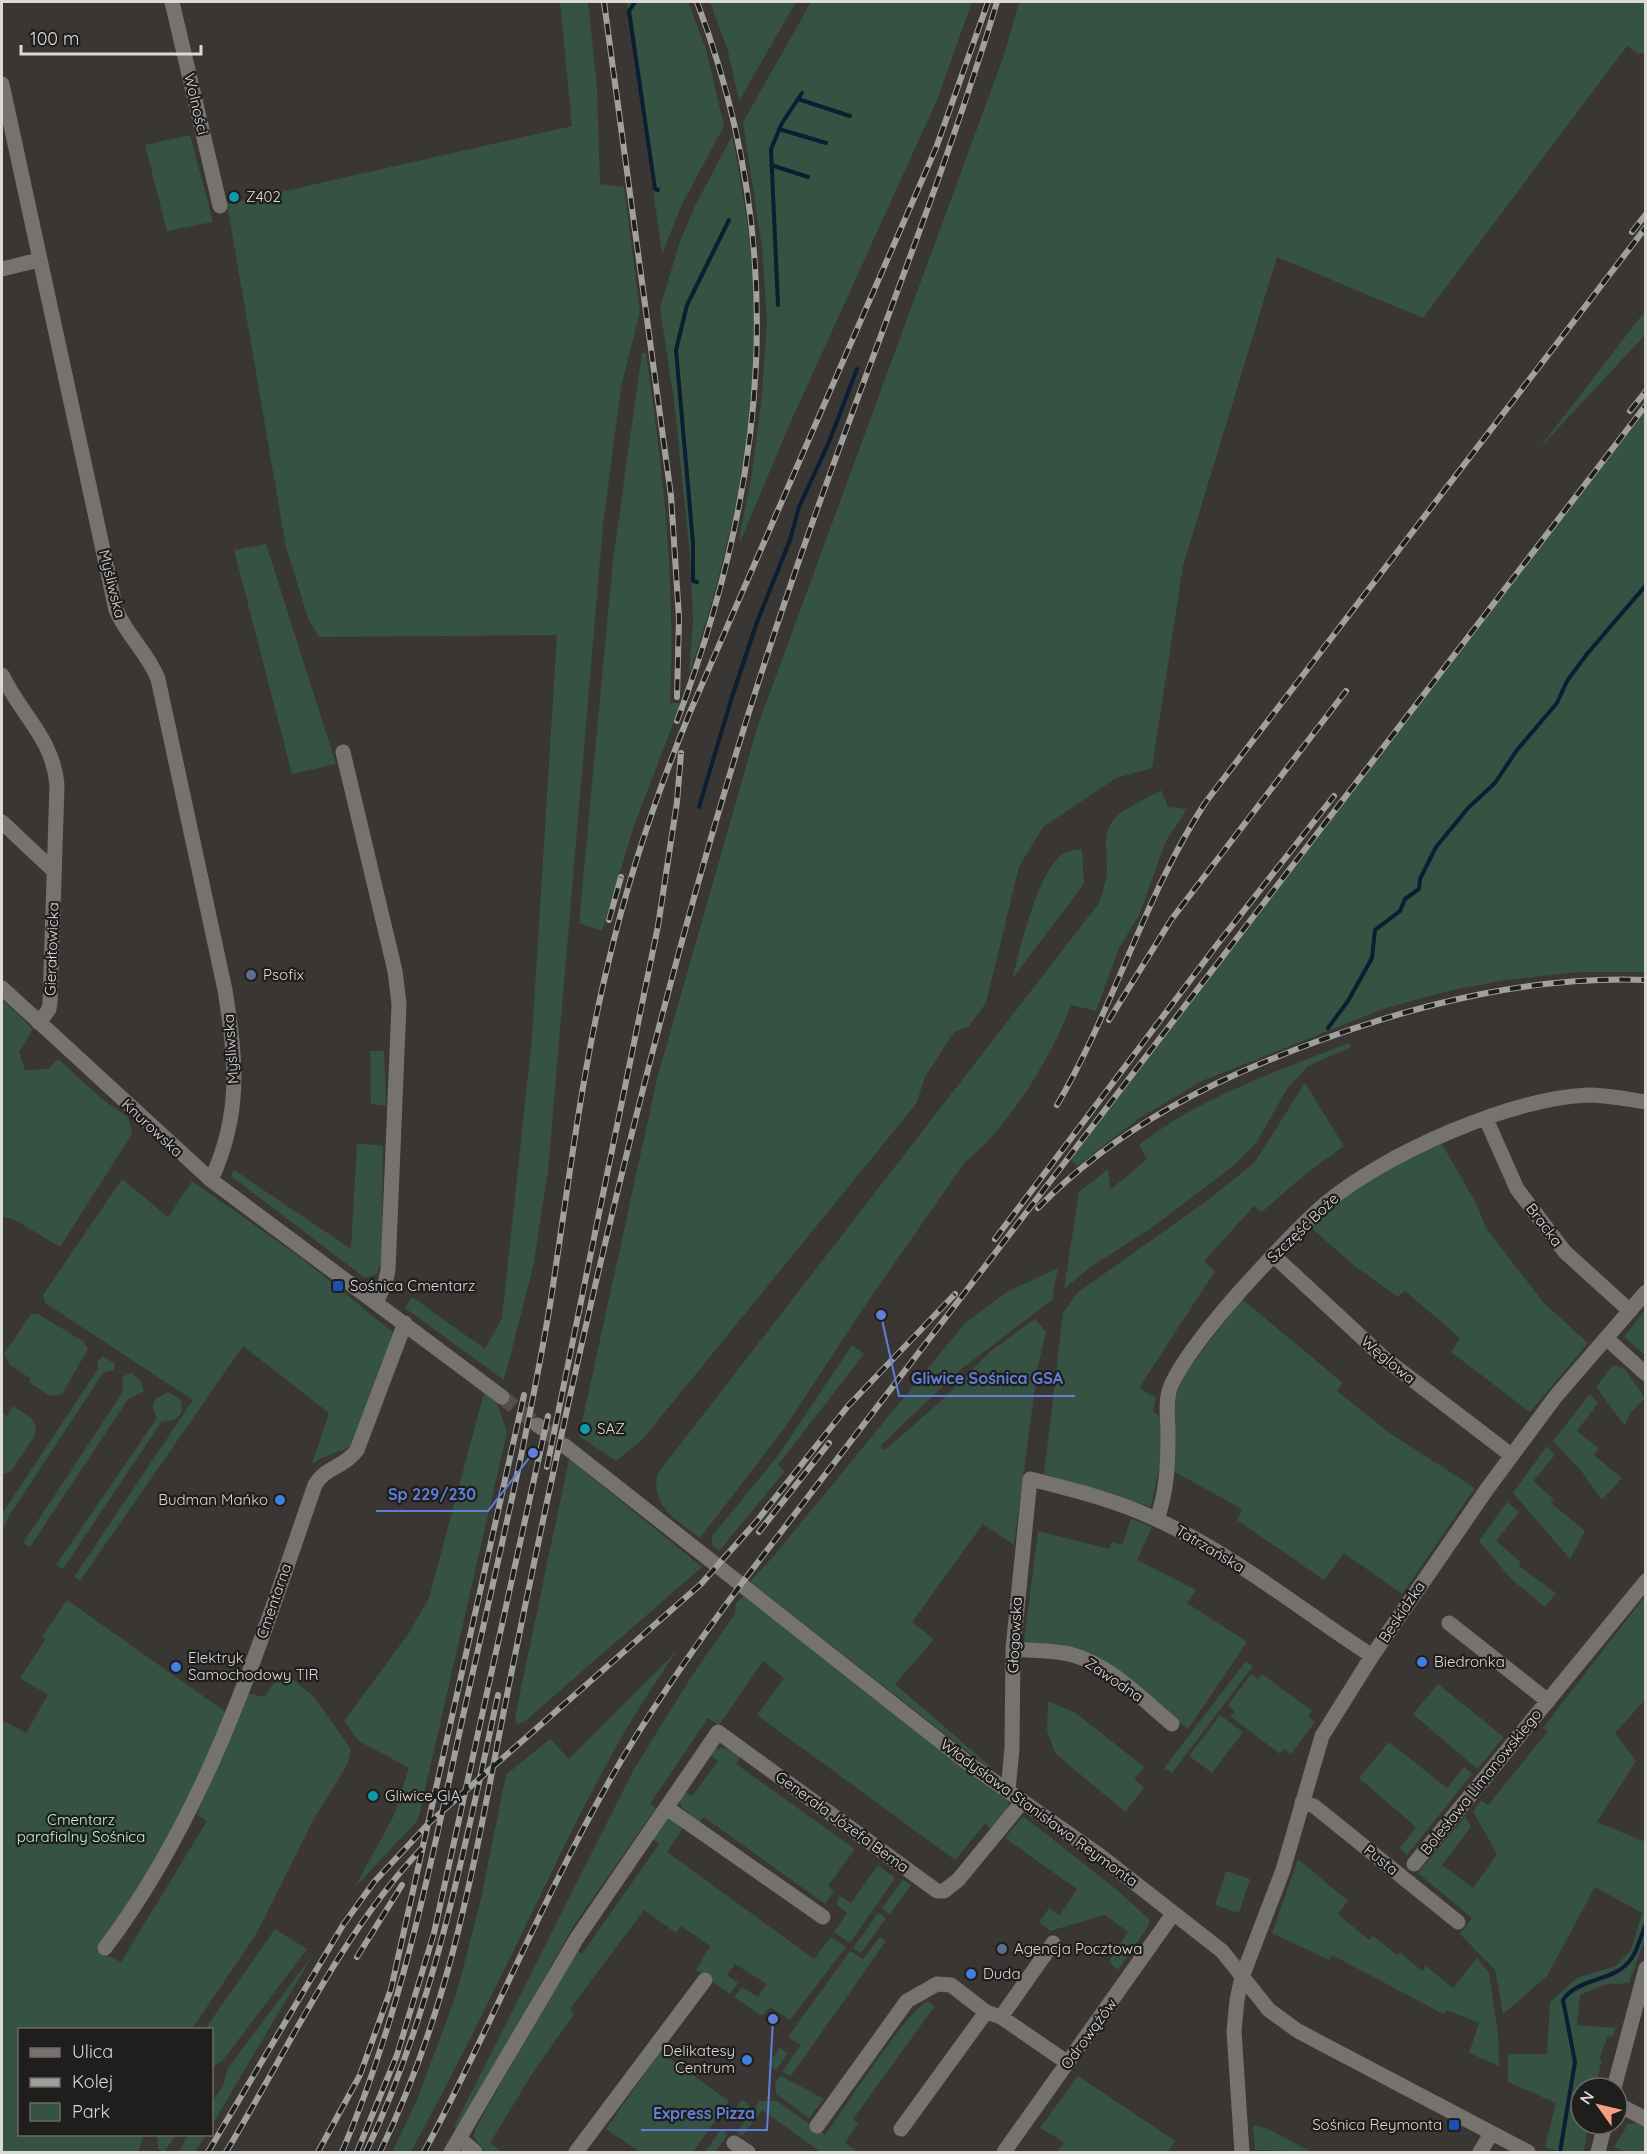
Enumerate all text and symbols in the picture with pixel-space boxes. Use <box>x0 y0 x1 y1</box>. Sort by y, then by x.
scale bar <box>21 18 201 56</box>
text: 100 m <box>30 27 79 50</box>
street label: Wolności <box>180 71 213 136</box>
place label: Z402 <box>246 187 281 206</box>
marker: Z402 <box>227 190 241 204</box>
street label: Myśliwska <box>95 548 130 620</box>
street label: Gierałtowicka <box>40 902 63 996</box>
place label: Psofix <box>263 965 304 984</box>
marker: Psofix <box>244 968 258 982</box>
street label: Myśliwska <box>219 1013 242 1085</box>
street label: Knurowska <box>118 1094 187 1161</box>
street label: Szczęść Boże <box>1263 1189 1342 1266</box>
street label: Bracka <box>1522 1199 1567 1250</box>
place label: Sośnica Cmentarz <box>350 1276 475 1295</box>
marker: Sośnica Cmentarz <box>331 1279 345 1293</box>
street label: Węglowa <box>1357 1332 1419 1388</box>
callout: Gliwice Sośnica GSA <box>899 1362 1075 1396</box>
text: Gliwice Sośnica GSA <box>911 1368 1064 1388</box>
place label: SAZ <box>597 1419 625 1438</box>
marker: SAZ <box>578 1422 592 1436</box>
callout: Sp 229/230 <box>376 1477 488 1511</box>
text: Sp 229/230 <box>388 1484 476 1504</box>
place label: Budman Mańko <box>158 1490 268 1509</box>
marker: Budman Mańko <box>273 1493 287 1507</box>
street label: Tatrzańska <box>1173 1521 1248 1576</box>
street label: Cmentarna <box>252 1561 295 1641</box>
street label: Beskidzka <box>1374 1577 1429 1646</box>
street label: Głogowska <box>1003 1596 1026 1674</box>
place label: Elektryk Samochodowy TIR <box>188 1648 319 1684</box>
place label: Biedronka <box>1434 1652 1505 1671</box>
street label: Zawodna <box>1082 1653 1147 1706</box>
marker: Biedronka <box>1415 1655 1429 1669</box>
marker: Elektryk Samochodowy TIR <box>169 1660 183 1674</box>
street label: Bolesława Limanowskiego <box>1416 1705 1545 1858</box>
street label: Władysława Stanisława Reymonta <box>937 1735 1142 1891</box>
street label: Generała Józefa Bema <box>772 1767 913 1876</box>
place label: Gliwice GlA <box>385 1786 461 1805</box>
marker: Gliwice GlA <box>366 1789 380 1803</box>
park label: Cmentarz parafialny Sośnica <box>17 1810 145 1846</box>
street label: Pusta <box>1360 1840 1402 1879</box>
place label: Agencja Pocztowa <box>1014 1939 1142 1958</box>
marker: Agencja Pocztowa <box>995 1942 1009 1956</box>
place label: Duda <box>983 1964 1021 1983</box>
marker: Duda <box>964 1967 978 1981</box>
street label: Odrowążów <box>1056 1994 1121 2073</box>
legend <box>18 2028 213 2136</box>
text: Ulica <box>72 2040 113 2063</box>
place label: Delikatesy Centrum <box>663 2041 735 2077</box>
marker: Delikatesy Centrum <box>740 2053 754 2067</box>
text: Kolej <box>72 2070 114 2093</box>
north arrow <box>1569 2076 1629 2136</box>
text: N <box>1575 2087 1598 2108</box>
callout: Express Pizza <box>641 2096 767 2130</box>
text: Park <box>72 2100 110 2123</box>
text: Express Pizza <box>653 2103 755 2123</box>
place label: Sośnica Reymonta <box>1312 2115 1442 2134</box>
marker: Sośnica Reymonta <box>1447 2118 1461 2132</box>

